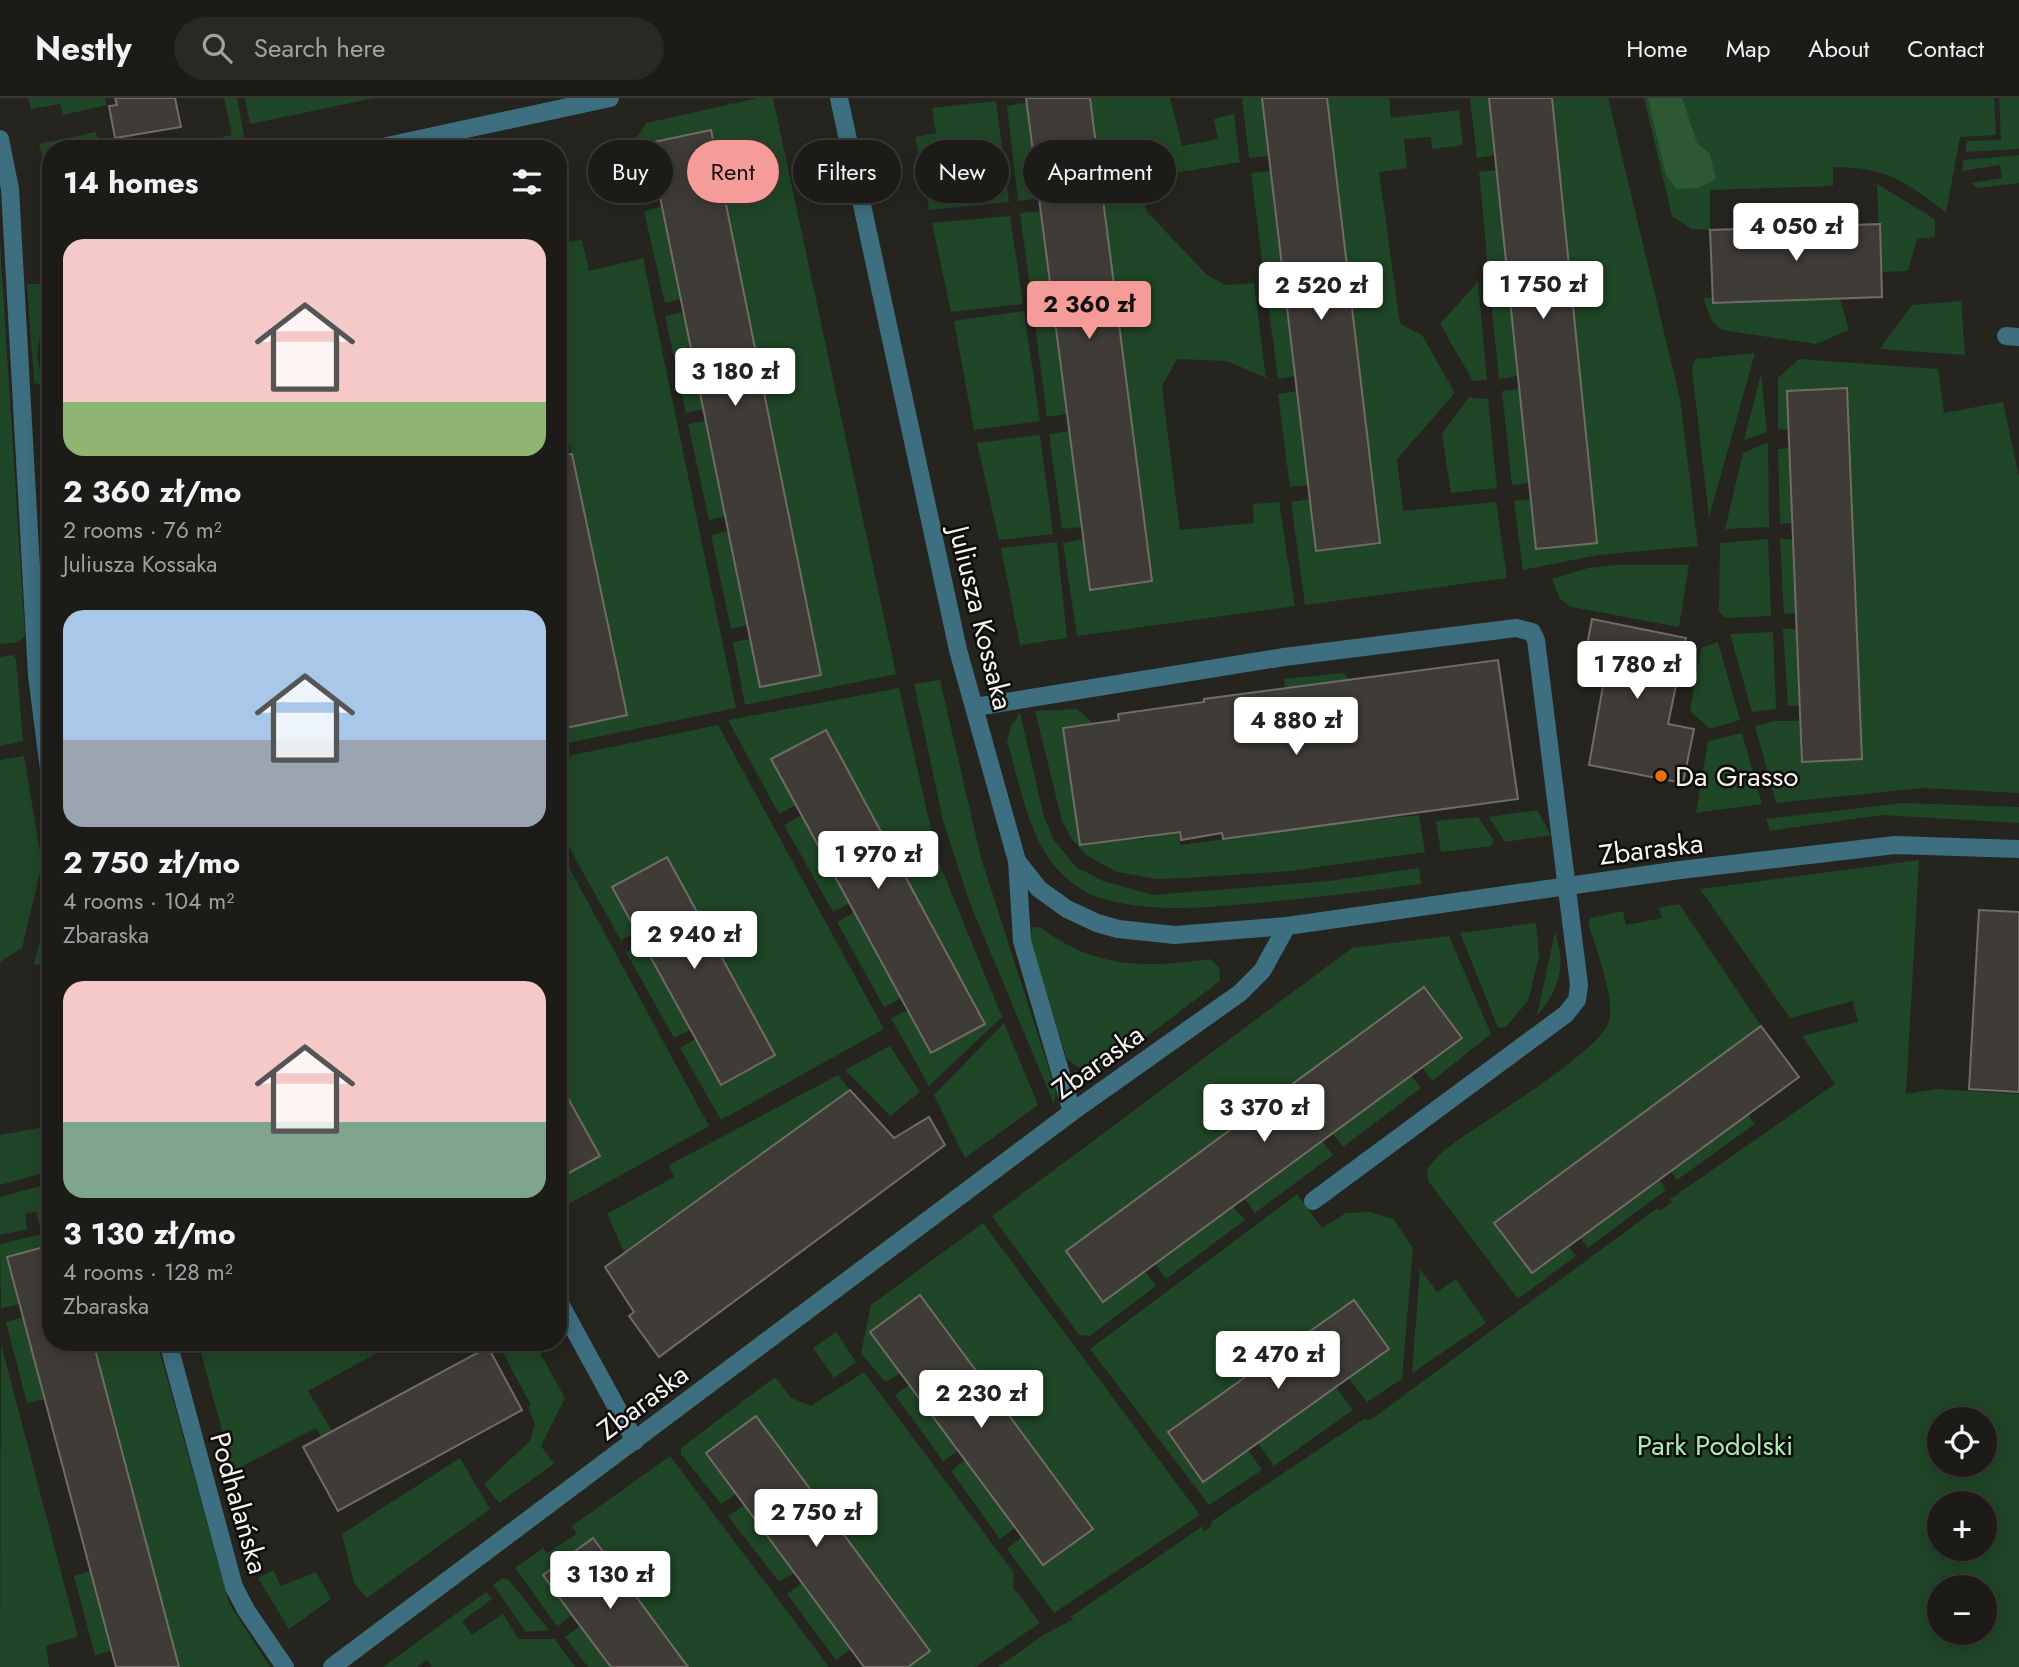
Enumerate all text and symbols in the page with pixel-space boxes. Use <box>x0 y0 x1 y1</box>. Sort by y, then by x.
search box <box>174 17 664 80</box>
text: Nestly <box>35 25 132 72</box>
icon: search <box>198 29 236 67</box>
text: Search here <box>254 29 385 67</box>
text: Home <box>1626 31 1688 66</box>
text: Map <box>1726 31 1770 66</box>
text: About <box>1808 31 1869 66</box>
text: Contact <box>1907 31 1984 66</box>
chip: Buy <box>588 140 673 203</box>
chip: Rent <box>687 140 779 203</box>
chip: Filters <box>793 140 901 203</box>
chip: New <box>915 140 1009 203</box>
chip: Apartment <box>1023 140 1176 203</box>
text: 14 homes <box>63 161 198 204</box>
icon: filters <box>508 163 546 201</box>
pin: 4 050 zł <box>1724 204 1868 263</box>
text: 4 050 zł <box>1749 209 1843 243</box>
pin: 2 520 zł <box>1249 262 1393 322</box>
pin: 1 750 zł <box>1471 262 1615 321</box>
text: 1 750 zł <box>1499 267 1587 301</box>
text: 2 520 zł <box>1275 268 1367 302</box>
pin: 2 360 zł <box>1017 282 1161 341</box>
icon: home <box>242 284 368 410</box>
text: 2 360 zł <box>1043 287 1135 321</box>
pin: 3 180 zł <box>663 348 807 408</box>
text: 3 180 zł <box>691 354 779 388</box>
text: 2 360 zł/mo <box>63 470 241 513</box>
text: 2 rooms · 76 m² <box>63 513 222 547</box>
street label: Juliusza Kossaka <box>937 518 1024 714</box>
text: Juliusza Kossaka <box>63 547 217 581</box>
pin: 1 780 zł <box>1565 642 1709 701</box>
text: 1 780 zł <box>1593 647 1681 681</box>
icon: home <box>242 655 368 781</box>
pin: 4 880 zł <box>1224 698 1368 757</box>
text: 4 880 zł <box>1250 703 1342 737</box>
place label: Da Grasso <box>1675 756 1799 797</box>
marker: Da Grasso <box>1653 768 1669 784</box>
street label: Zbaraska <box>1596 822 1706 876</box>
pin: 1 970 zł <box>806 832 950 891</box>
text: 1 970 zł <box>834 837 922 871</box>
text: 2 750 zł/mo <box>63 841 240 884</box>
text: 4 rooms · 104 m² <box>63 884 234 918</box>
pin: 2 940 zł <box>622 912 766 971</box>
text: 2 940 zł <box>647 917 741 951</box>
text: Zbaraska <box>63 918 149 952</box>
street label: Zbaraska <box>1044 1015 1152 1109</box>
icon: home <box>242 1026 368 1152</box>
pin: 3 370 zł <box>1192 1084 1336 1144</box>
text: 3 370 zł <box>1219 1090 1309 1124</box>
text: 3 130 zł/mo <box>63 1212 236 1255</box>
text: 4 rooms · 128 m² <box>63 1255 233 1289</box>
text: Zbaraska <box>63 1289 149 1323</box>
pin: 2 470 zł <box>1206 1332 1350 1391</box>
text: 2 470 zł <box>1232 1337 1324 1371</box>
street label: Zbaraska <box>589 1354 697 1450</box>
pin: 2 230 zł <box>909 1370 1053 1430</box>
text: 2 230 zł <box>935 1376 1027 1410</box>
map controls <box>1927 1407 1997 1645</box>
button: locate <box>1927 1407 1997 1477</box>
park label: Park Podolski <box>1637 1425 1793 1466</box>
street label: Podhalańska <box>199 1427 279 1579</box>
pin: 2 750 zł <box>744 1490 888 1549</box>
button: + <box>1927 1491 1997 1561</box>
text: 2 750 zł <box>770 1495 862 1529</box>
pin: 3 130 zł <box>538 1552 682 1611</box>
text: 3 130 zł <box>566 1557 654 1591</box>
button: − <box>1927 1575 1997 1645</box>

